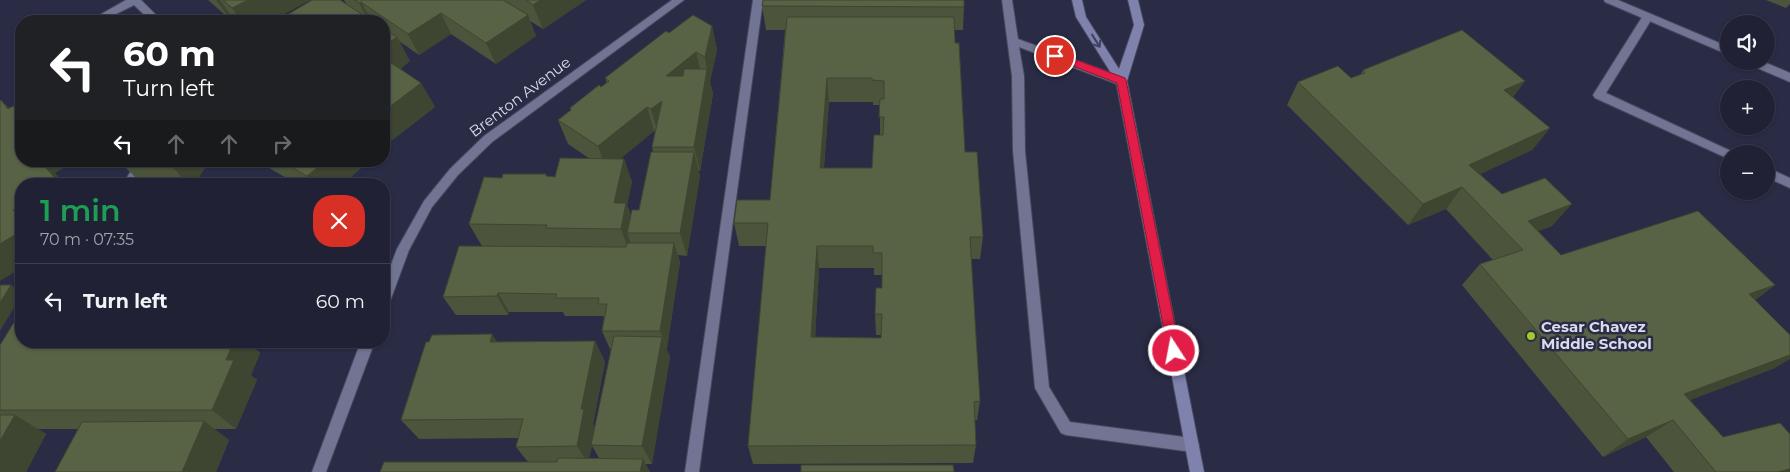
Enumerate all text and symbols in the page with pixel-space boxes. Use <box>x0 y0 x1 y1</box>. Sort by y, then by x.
map controls <box>1720 15 1775 200</box>
button: sound <box>1720 15 1775 70</box>
text: 60 m <box>123 32 216 75</box>
one-way arrow <box>1092 34 1102 48</box>
icon: left <box>40 35 105 100</box>
pin <box>1034 35 1076 77</box>
icon: arrive <box>1041 42 1069 70</box>
street label: Brenton Avenue <box>465 52 574 141</box>
text: Turn left <box>123 75 215 102</box>
button: + <box>1720 80 1775 135</box>
icon: left <box>109 130 137 158</box>
icon: ahead <box>162 130 190 158</box>
icon: ahead <box>215 130 243 158</box>
icon: right <box>268 130 296 158</box>
button: − <box>1720 145 1775 200</box>
text: 1 min <box>40 192 121 229</box>
button: close <box>313 195 365 247</box>
text: 70 m · 07:35 <box>40 230 134 249</box>
icon: left <box>40 287 68 315</box>
text: Turn left <box>83 290 168 313</box>
text: 60 m <box>316 290 365 313</box>
place label: Cesar Chavez Middle School <box>1541 317 1652 353</box>
position arrow <box>1147 324 1199 376</box>
marker: Cesar Chavez Middle School <box>1525 330 1537 342</box>

